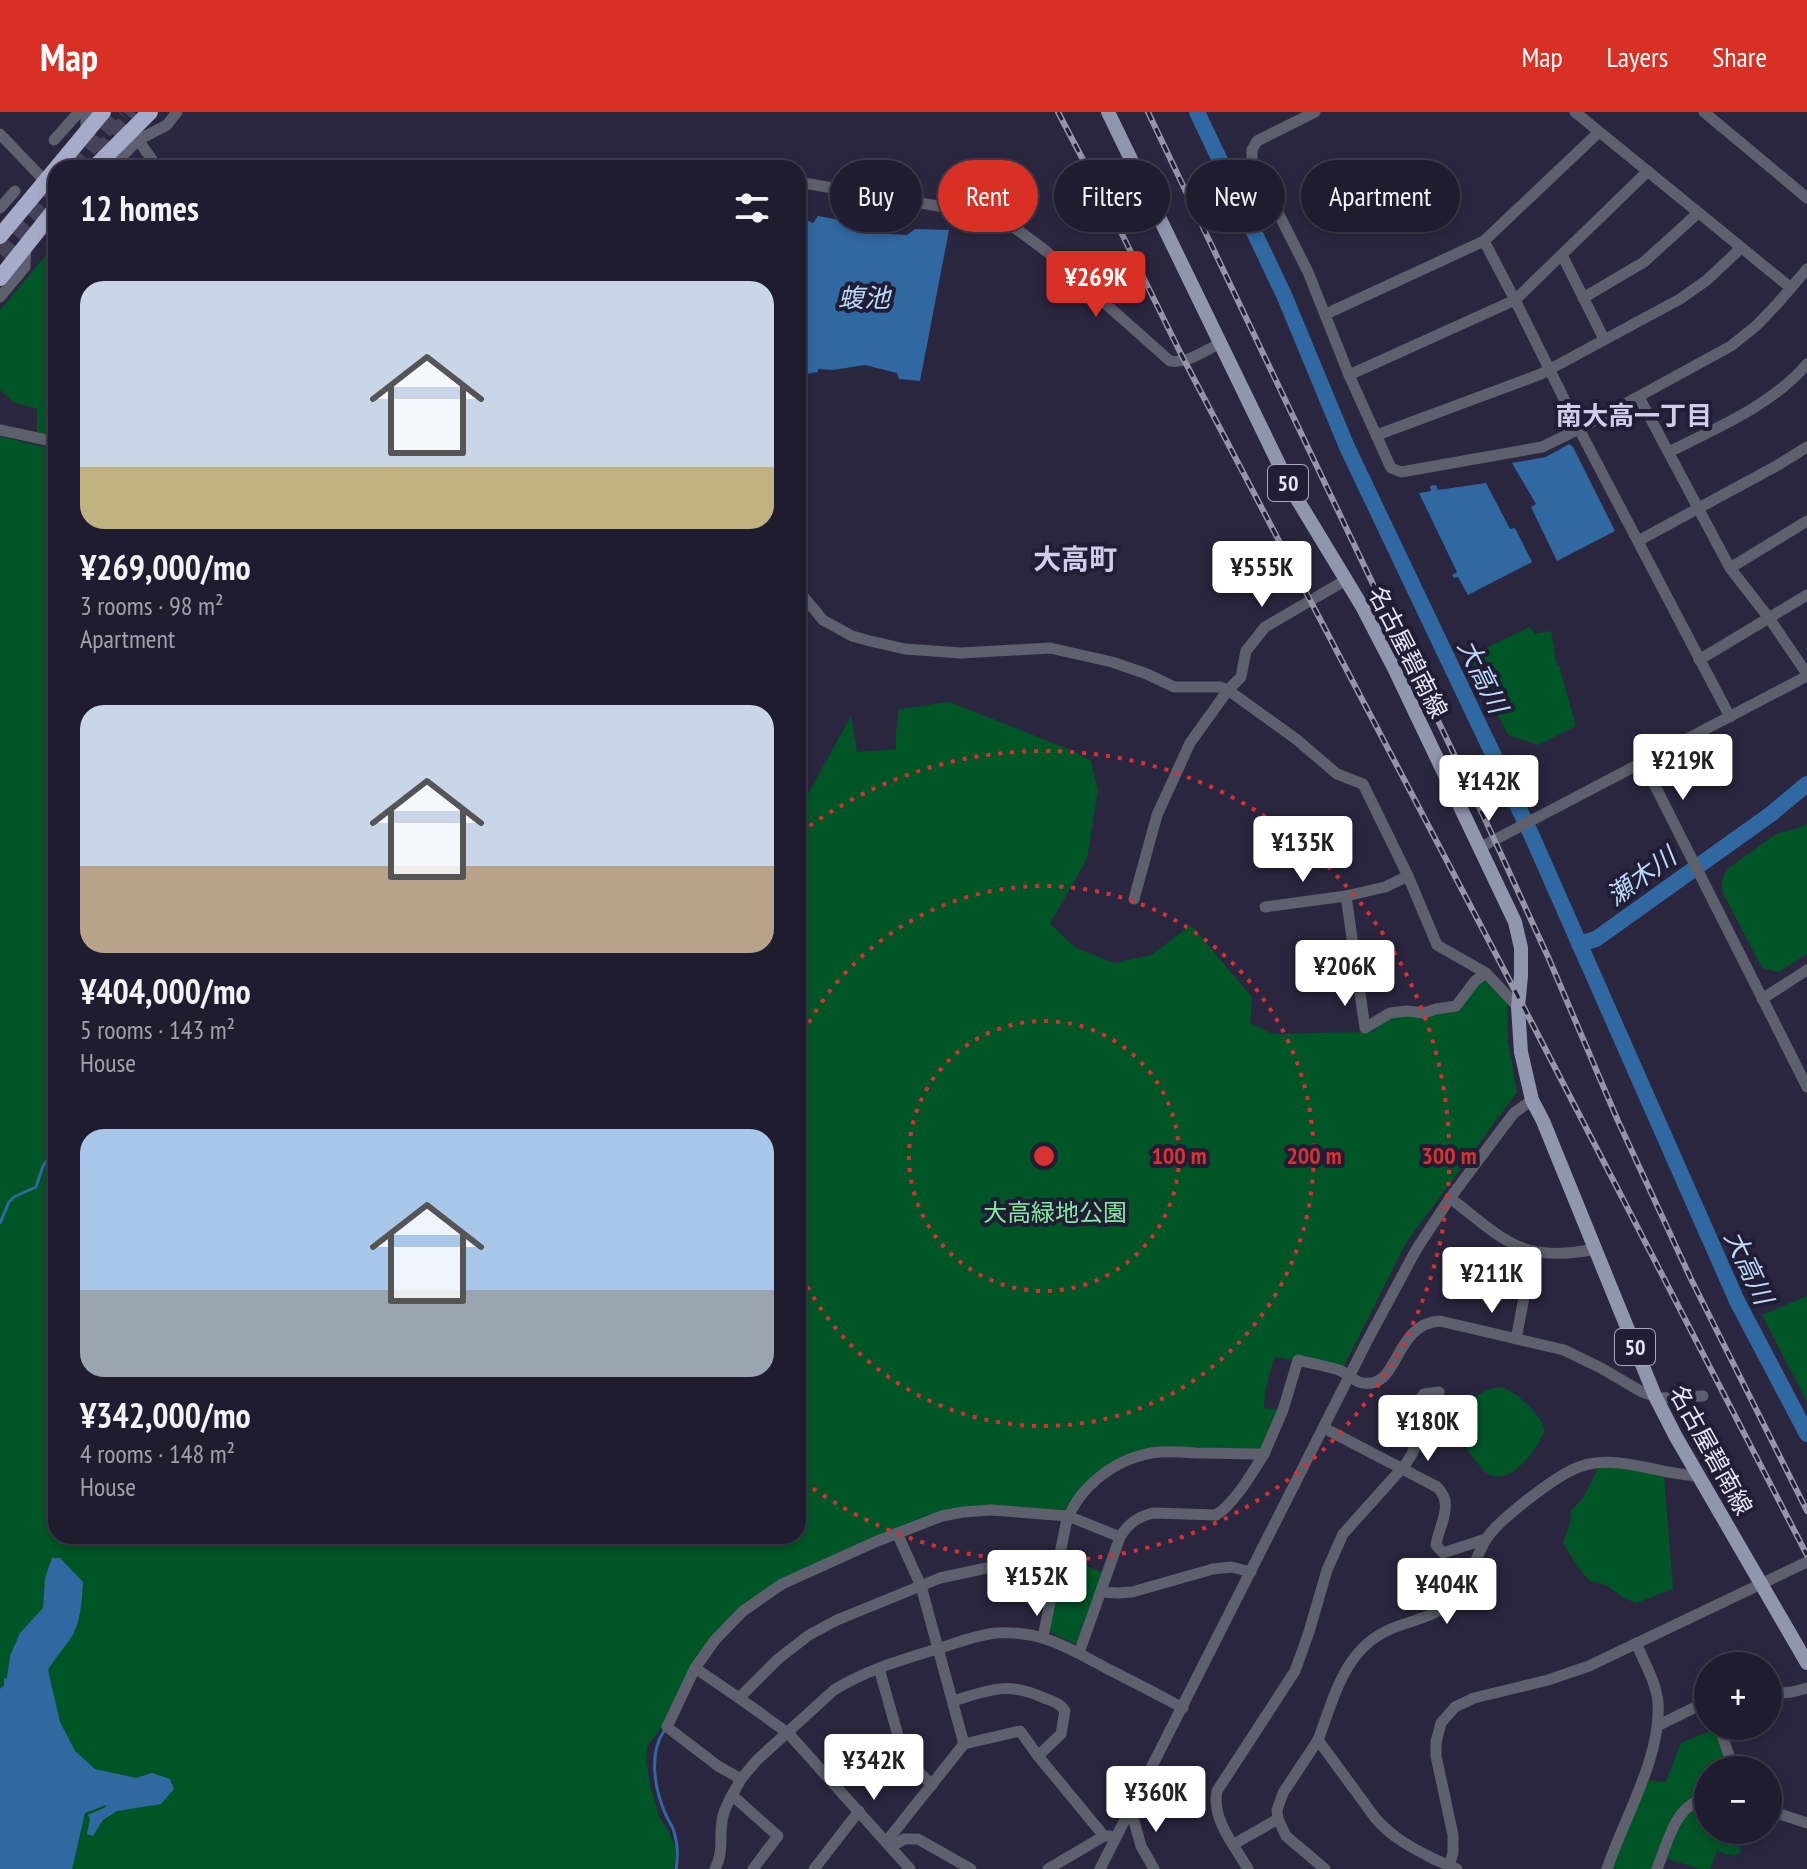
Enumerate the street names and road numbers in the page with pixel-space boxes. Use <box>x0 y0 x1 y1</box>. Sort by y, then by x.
road number: 50 <box>1268 465 1308 501</box>
street label: 名古屋碧南線 <box>1362 581 1454 723</box>
road number: 50 <box>1615 1329 1655 1365</box>
street label: 名古屋碧南線 <box>1663 1380 1759 1520</box>

